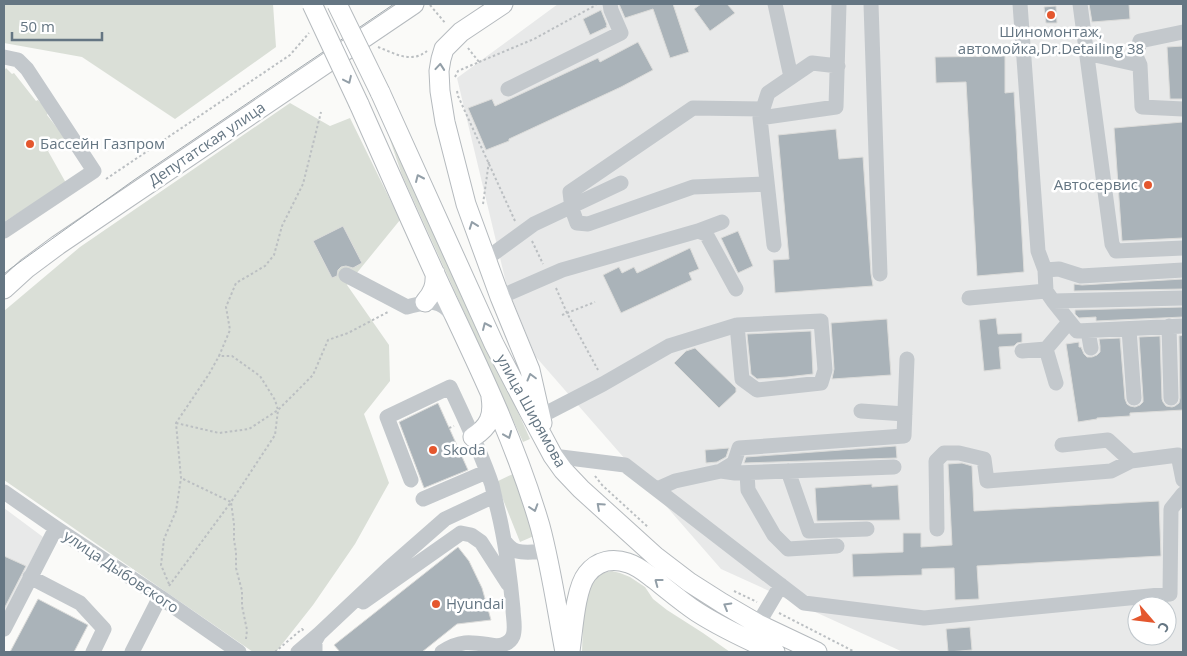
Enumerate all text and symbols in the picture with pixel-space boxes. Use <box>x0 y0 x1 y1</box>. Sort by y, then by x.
marker: Шиномонтаж, автомойка,Dr.Detailing 38 <box>1045 9 1057 21</box>
scale bar <box>12 10 102 42</box>
text: 50 m <box>20 16 55 36</box>
place label: Шиномонтаж, автомойка,Dr.Detailing 38 <box>958 21 1144 58</box>
one-way arrow <box>435 62 446 70</box>
one-way arrow <box>341 75 352 84</box>
street label: Депутатская улица <box>144 97 269 190</box>
place label: Бассейн Газпром <box>40 133 165 153</box>
marker: Бассейн Газпром <box>24 138 36 150</box>
one-way arrow <box>414 174 425 183</box>
place label: Автосервис <box>1054 174 1138 194</box>
marker: Автосервис <box>1142 179 1154 191</box>
one-way arrow <box>469 221 479 229</box>
one-way arrow <box>481 322 492 331</box>
street label: улица Ширямова <box>492 350 571 471</box>
one-way arrow <box>527 373 537 381</box>
one-way arrow <box>502 431 512 439</box>
place label: Skoda <box>443 439 486 459</box>
marker: Skoda <box>427 444 439 456</box>
one-way arrow <box>596 503 605 512</box>
one-way arrow <box>528 504 538 512</box>
street label: улица Дыбовского <box>60 525 183 617</box>
one-way arrow <box>655 579 664 588</box>
place label: Hyundai <box>446 593 504 613</box>
north arrow <box>1127 596 1177 646</box>
marker: Hyundai <box>430 598 442 610</box>
one-way arrow <box>724 602 733 612</box>
text: С <box>1153 619 1174 636</box>

